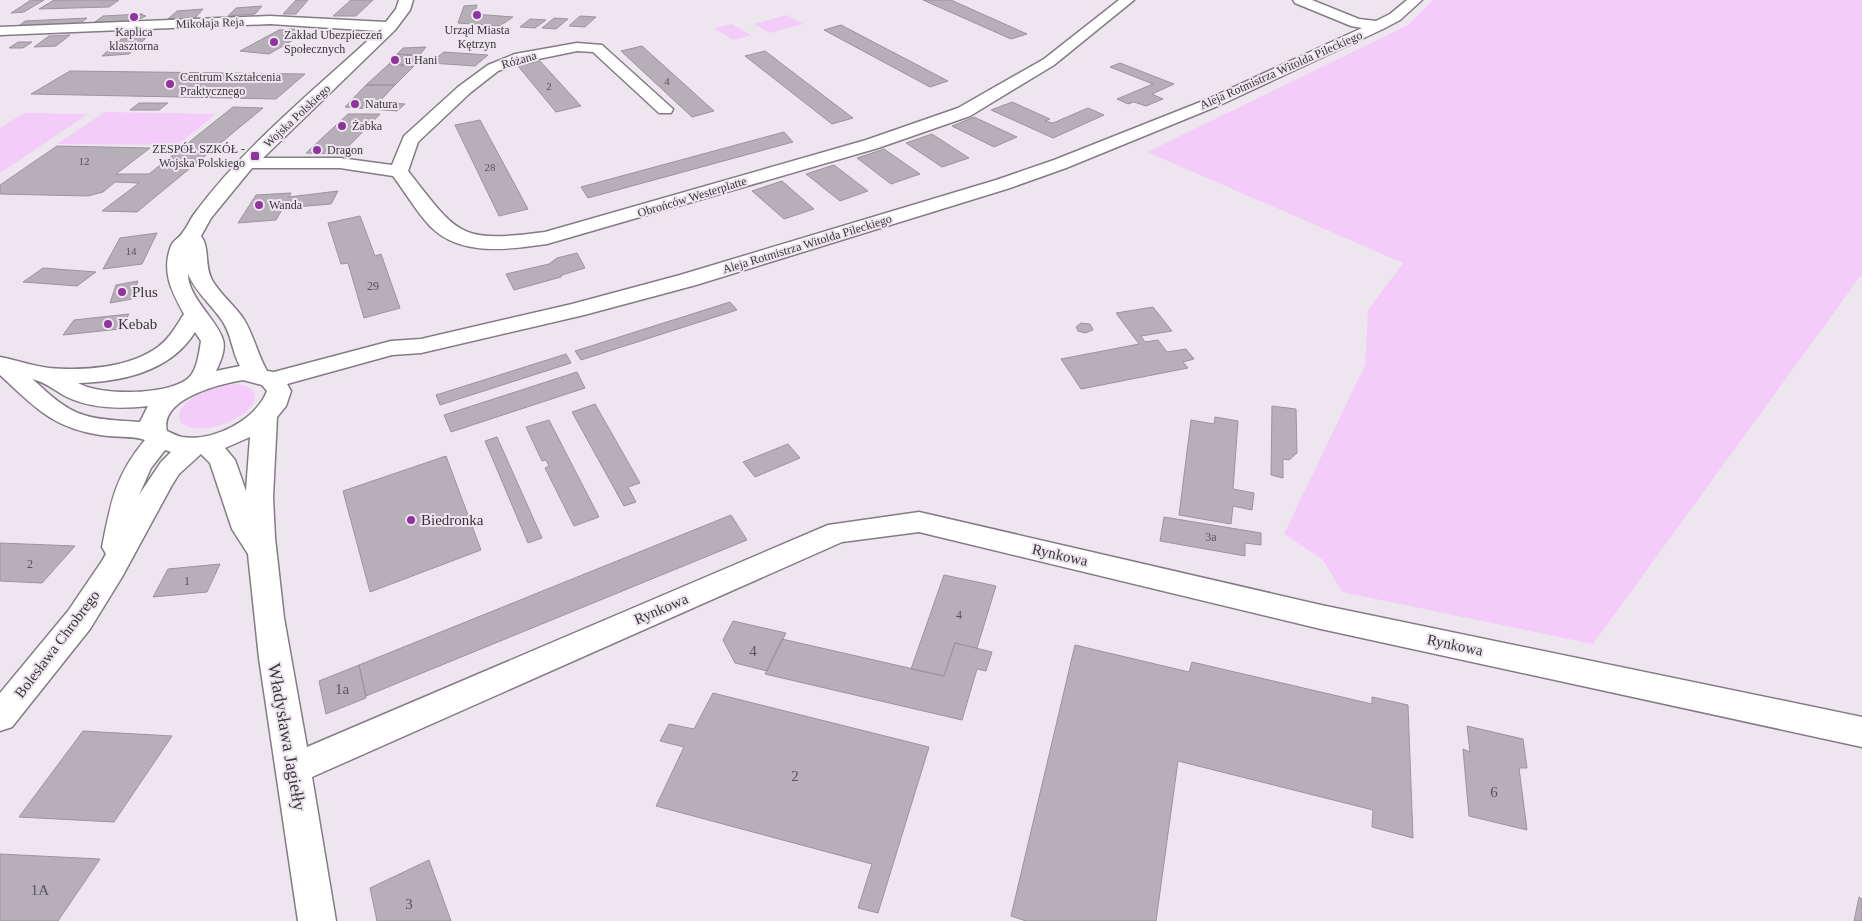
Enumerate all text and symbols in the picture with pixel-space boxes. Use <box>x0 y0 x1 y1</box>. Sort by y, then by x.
marker: Urząd Miasta Kętrzyn <box>471 9 483 21</box>
marker: Kaplica klasztorna <box>128 11 140 23</box>
street label: Mikołaja Reja <box>176 15 245 31</box>
place label: Urząd Miasta Kętrzyn <box>445 23 510 51</box>
place label: Kaplica klasztorna <box>109 25 159 53</box>
place label: Zakład Ubezpieczeń Społecznych <box>284 28 382 56</box>
street label: Aleja Rotmistrza Witolda Pileckiego <box>1198 28 1364 112</box>
marker: Zakład Ubezpieczeń Społecznych <box>268 36 280 48</box>
street label: Różana <box>500 48 539 72</box>
place label: u Hani <box>405 53 438 67</box>
marker: u Hani <box>389 54 401 66</box>
place label: Centrum Kształcenia Praktycznego <box>180 70 282 98</box>
house number: 4 <box>664 75 670 87</box>
marker: Centrum Kształcenia Praktycznego <box>164 78 176 90</box>
house number: 2 <box>546 80 552 92</box>
street label: Wojska Polskiego <box>261 82 333 150</box>
place label: Natura <box>365 97 398 111</box>
marker: Natura <box>349 98 361 110</box>
place label: Żabka <box>352 119 383 133</box>
marker: Żabka <box>336 120 348 132</box>
place label: ZESPÓŁ SZKÓŁ - Wojska Polskiego <box>152 142 245 170</box>
place label: Dragon <box>327 143 363 157</box>
marker: Dragon <box>311 144 323 156</box>
marker: ZESPÓŁ SZKÓŁ - Wojska Polskiego <box>249 150 261 162</box>
house number: 12 <box>79 155 90 167</box>
house number: 28 <box>485 161 496 173</box>
street label: Obrońców Westerplatte <box>636 174 748 220</box>
place label: Wanda <box>269 198 303 212</box>
marker: Wanda <box>253 199 265 211</box>
street label: Aleja Rotmistrza Witolda Pileckiego <box>721 212 893 276</box>
house number: 14 <box>126 245 137 257</box>
house number: 29 <box>367 279 379 293</box>
place label: Plus <box>132 284 158 300</box>
marker: Plus <box>116 286 128 298</box>
place label: Kebab <box>118 316 157 332</box>
marker: Kebab <box>102 318 114 330</box>
place label: Biedronka <box>421 512 484 528</box>
marker: Biedronka <box>405 514 417 526</box>
house number: 3a <box>1205 530 1217 544</box>
street label: Rynkowa <box>1030 541 1090 569</box>
house number: 2 <box>27 557 33 571</box>
house number: 1 <box>184 574 190 588</box>
street label: Bolesława Chrobrego <box>11 587 103 701</box>
street label: Rynkowa <box>632 590 691 627</box>
house number: 4 <box>956 608 962 622</box>
street label: Rynkowa <box>1426 631 1485 659</box>
house number: 4 <box>749 643 757 659</box>
street label: Władysława Jagiełły <box>264 662 310 812</box>
house number: 1a <box>335 681 349 697</box>
house number: 2 <box>791 768 799 784</box>
house number: 6 <box>1490 784 1498 800</box>
house number: 1A <box>31 882 49 898</box>
house number: 3 <box>405 896 413 912</box>

